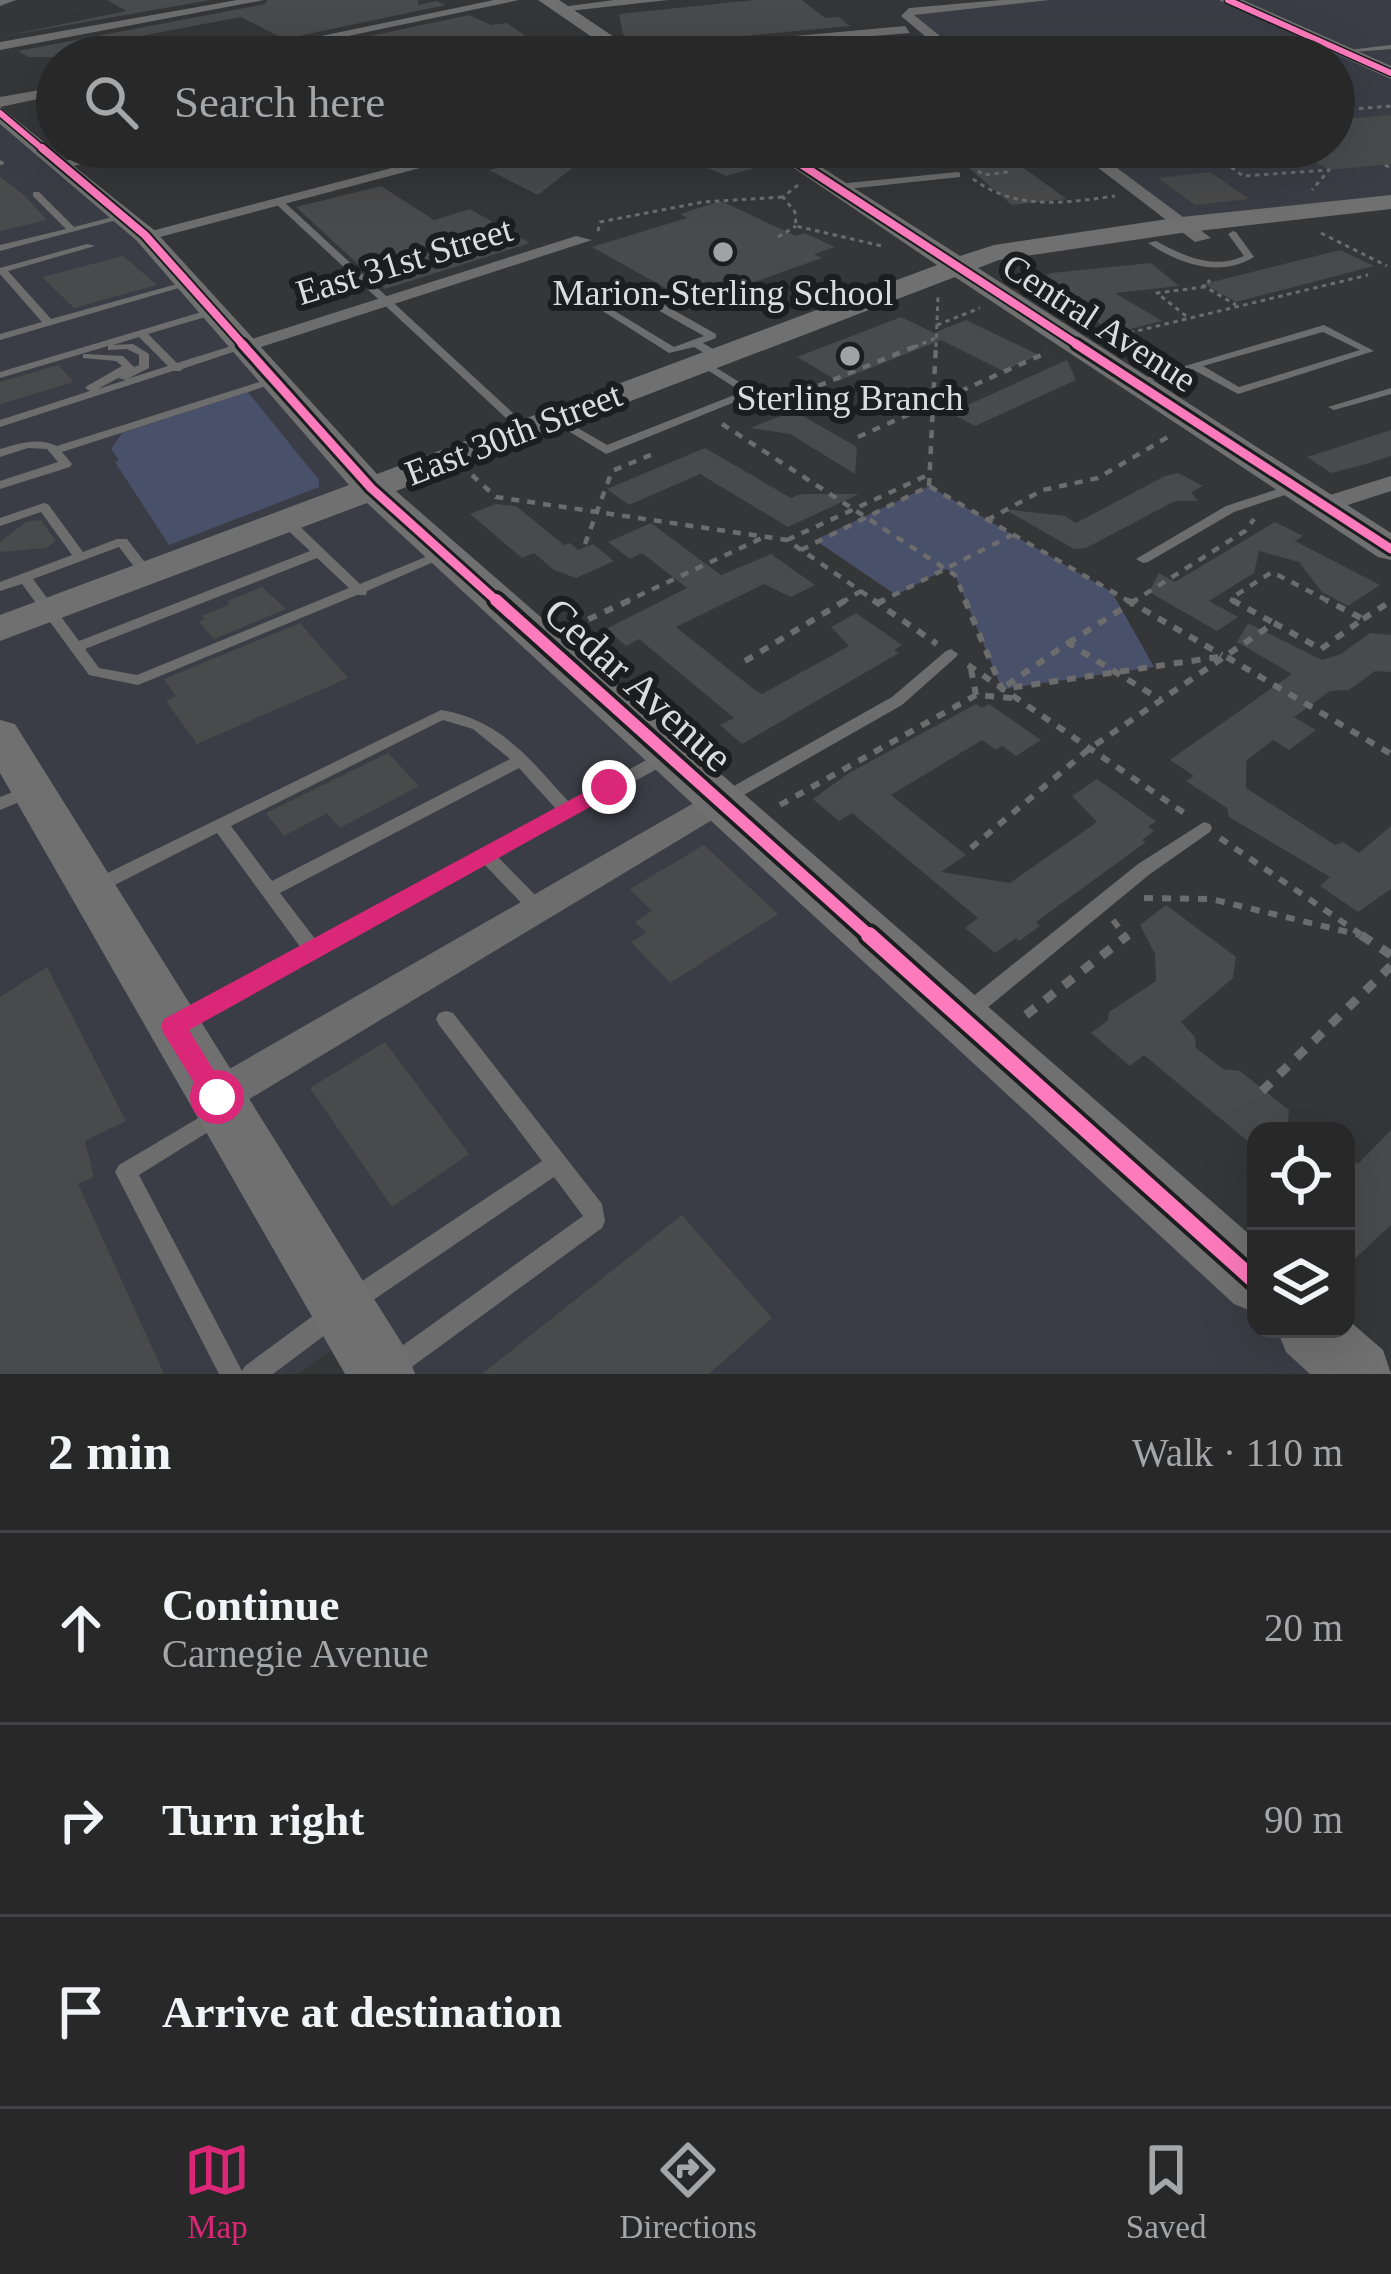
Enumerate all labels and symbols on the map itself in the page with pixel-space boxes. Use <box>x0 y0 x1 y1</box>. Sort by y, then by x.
street label: East 31st Street <box>291 209 517 313</box>
marker: Marion-Sterling School <box>710 239 736 265</box>
street label: Central Avenue <box>995 246 1204 400</box>
place label: Marion-Sterling School <box>553 273 893 313</box>
marker: Sterling Branch <box>837 343 863 369</box>
street label: East 30th Street <box>400 374 627 493</box>
place label: Sterling Branch <box>737 378 963 418</box>
street label: Cedar Avenue <box>535 589 741 781</box>
route end <box>582 760 636 814</box>
route start <box>190 1070 244 1124</box>

